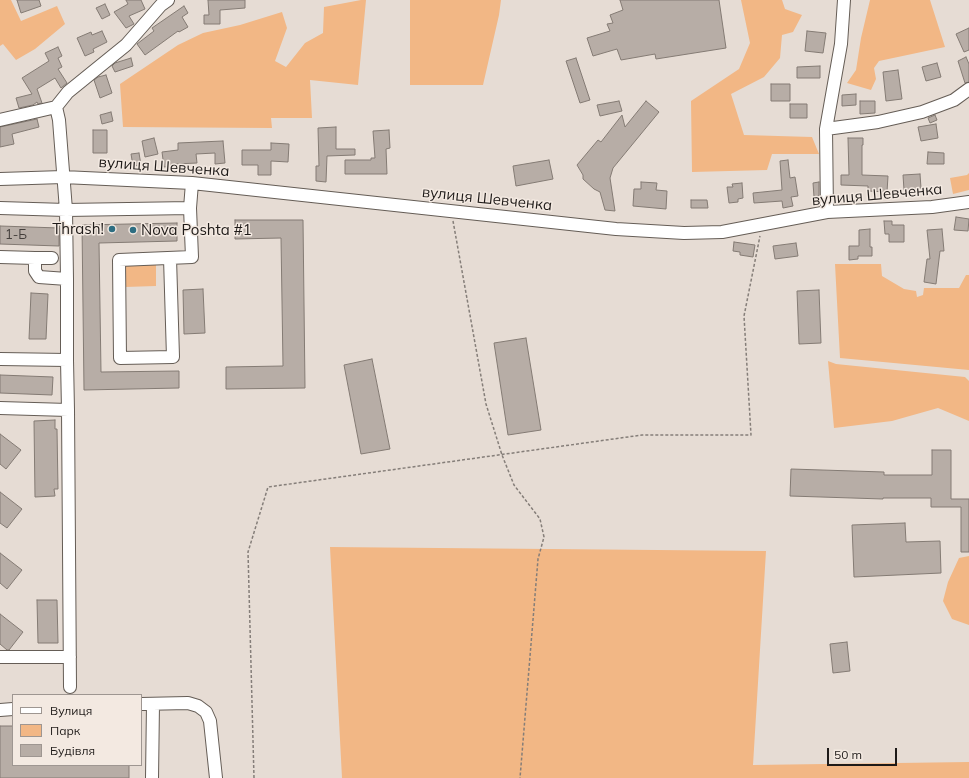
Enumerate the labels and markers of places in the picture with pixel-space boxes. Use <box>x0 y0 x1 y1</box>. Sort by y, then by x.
place label: Thrash! <box>52 220 104 238</box>
place label: Nova Poshta #1 <box>141 221 252 239</box>
marker: Thrash! <box>107 224 117 234</box>
marker: Nova Poshta #1 <box>128 225 138 235</box>

